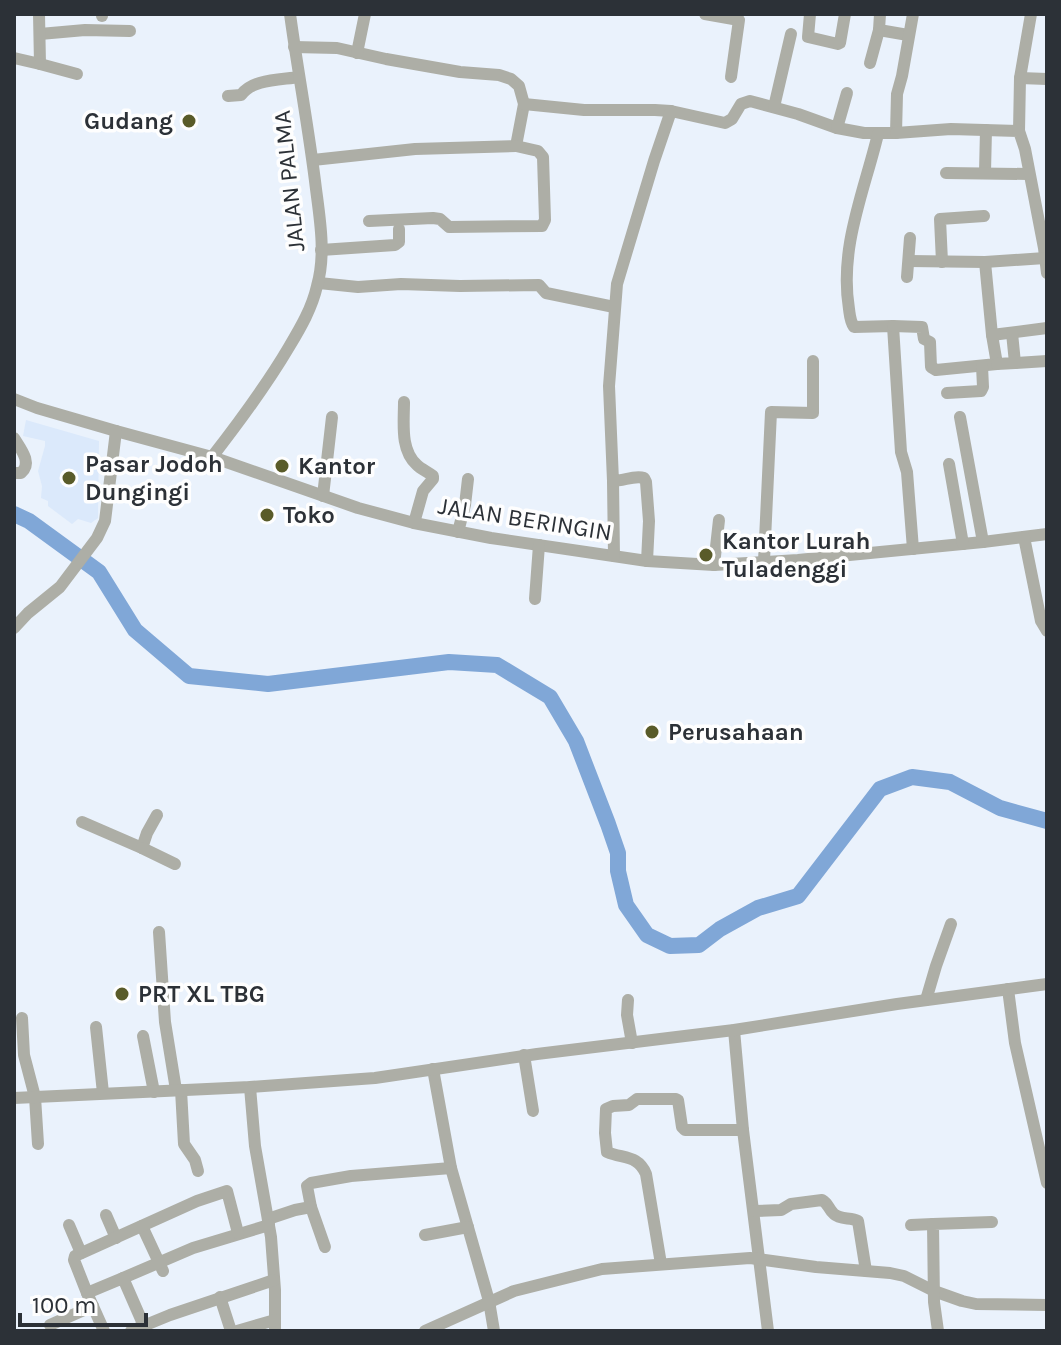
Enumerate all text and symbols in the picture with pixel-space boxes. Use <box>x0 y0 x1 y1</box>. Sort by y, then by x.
place label: Gudang <box>84 107 173 135</box>
street label: JALAN PALMA <box>268 109 310 253</box>
marker: Gudang <box>180 112 198 130</box>
place label: Pasar Jodoh Dungingi <box>85 450 223 506</box>
place label: Kantor <box>298 452 376 480</box>
marker: Kantor <box>273 457 291 475</box>
marker: Pasar Jodoh Dungingi <box>60 469 78 487</box>
street label: JALAN BERINGIN <box>436 491 614 547</box>
place label: Toko <box>283 501 335 529</box>
marker: Toko <box>258 506 276 524</box>
place label: Kantor Lurah Tuladenggi <box>722 527 871 583</box>
marker: Kantor Lurah Tuladenggi <box>697 546 715 564</box>
place label: Perusahaan <box>668 718 804 746</box>
marker: Perusahaan <box>643 723 661 741</box>
place label: PRT XL TBG <box>138 980 265 1008</box>
marker: PRT XL TBG <box>113 985 131 1003</box>
scale bar <box>20 1277 146 1327</box>
text: 100 m <box>32 1291 97 1319</box>

